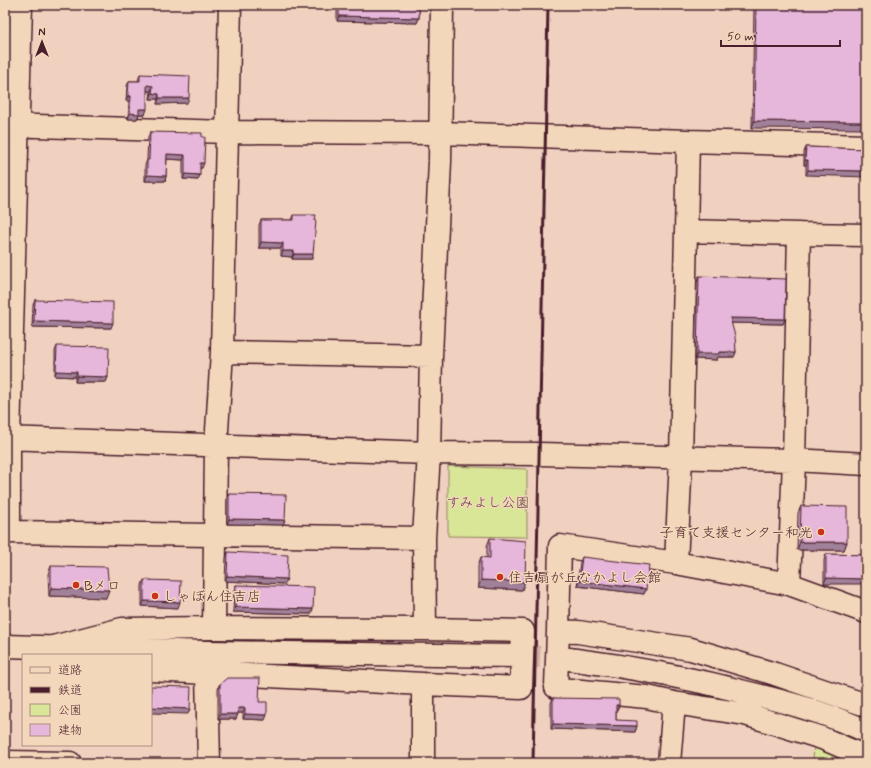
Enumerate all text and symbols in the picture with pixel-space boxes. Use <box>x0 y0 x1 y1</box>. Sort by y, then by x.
north arrow <box>22 22 62 62</box>
scale bar <box>721 22 840 48</box>
text: N <box>38 26 46 40</box>
text: 50 m <box>727 29 754 45</box>
park label: すみよし公園 <box>447 494 529 512</box>
place label: 子育て支援センター和光 <box>660 524 813 542</box>
marker: 子育て支援センター和光 <box>816 527 826 537</box>
place label: 住吉扇が丘なかよし会館 <box>508 569 661 587</box>
marker: 住吉扇が丘なかよし会館 <box>495 572 505 582</box>
place label: Bメロ <box>84 577 121 595</box>
marker: Bメロ <box>71 580 81 590</box>
place label: しゃぼん住吉店 <box>163 588 261 606</box>
marker: しゃぼん住吉店 <box>150 591 160 601</box>
legend <box>22 654 152 746</box>
text: 道路 <box>58 663 82 679</box>
text: 鉄道 <box>58 683 82 699</box>
text: 公園 <box>58 703 82 719</box>
text: 建物 <box>58 723 82 739</box>

